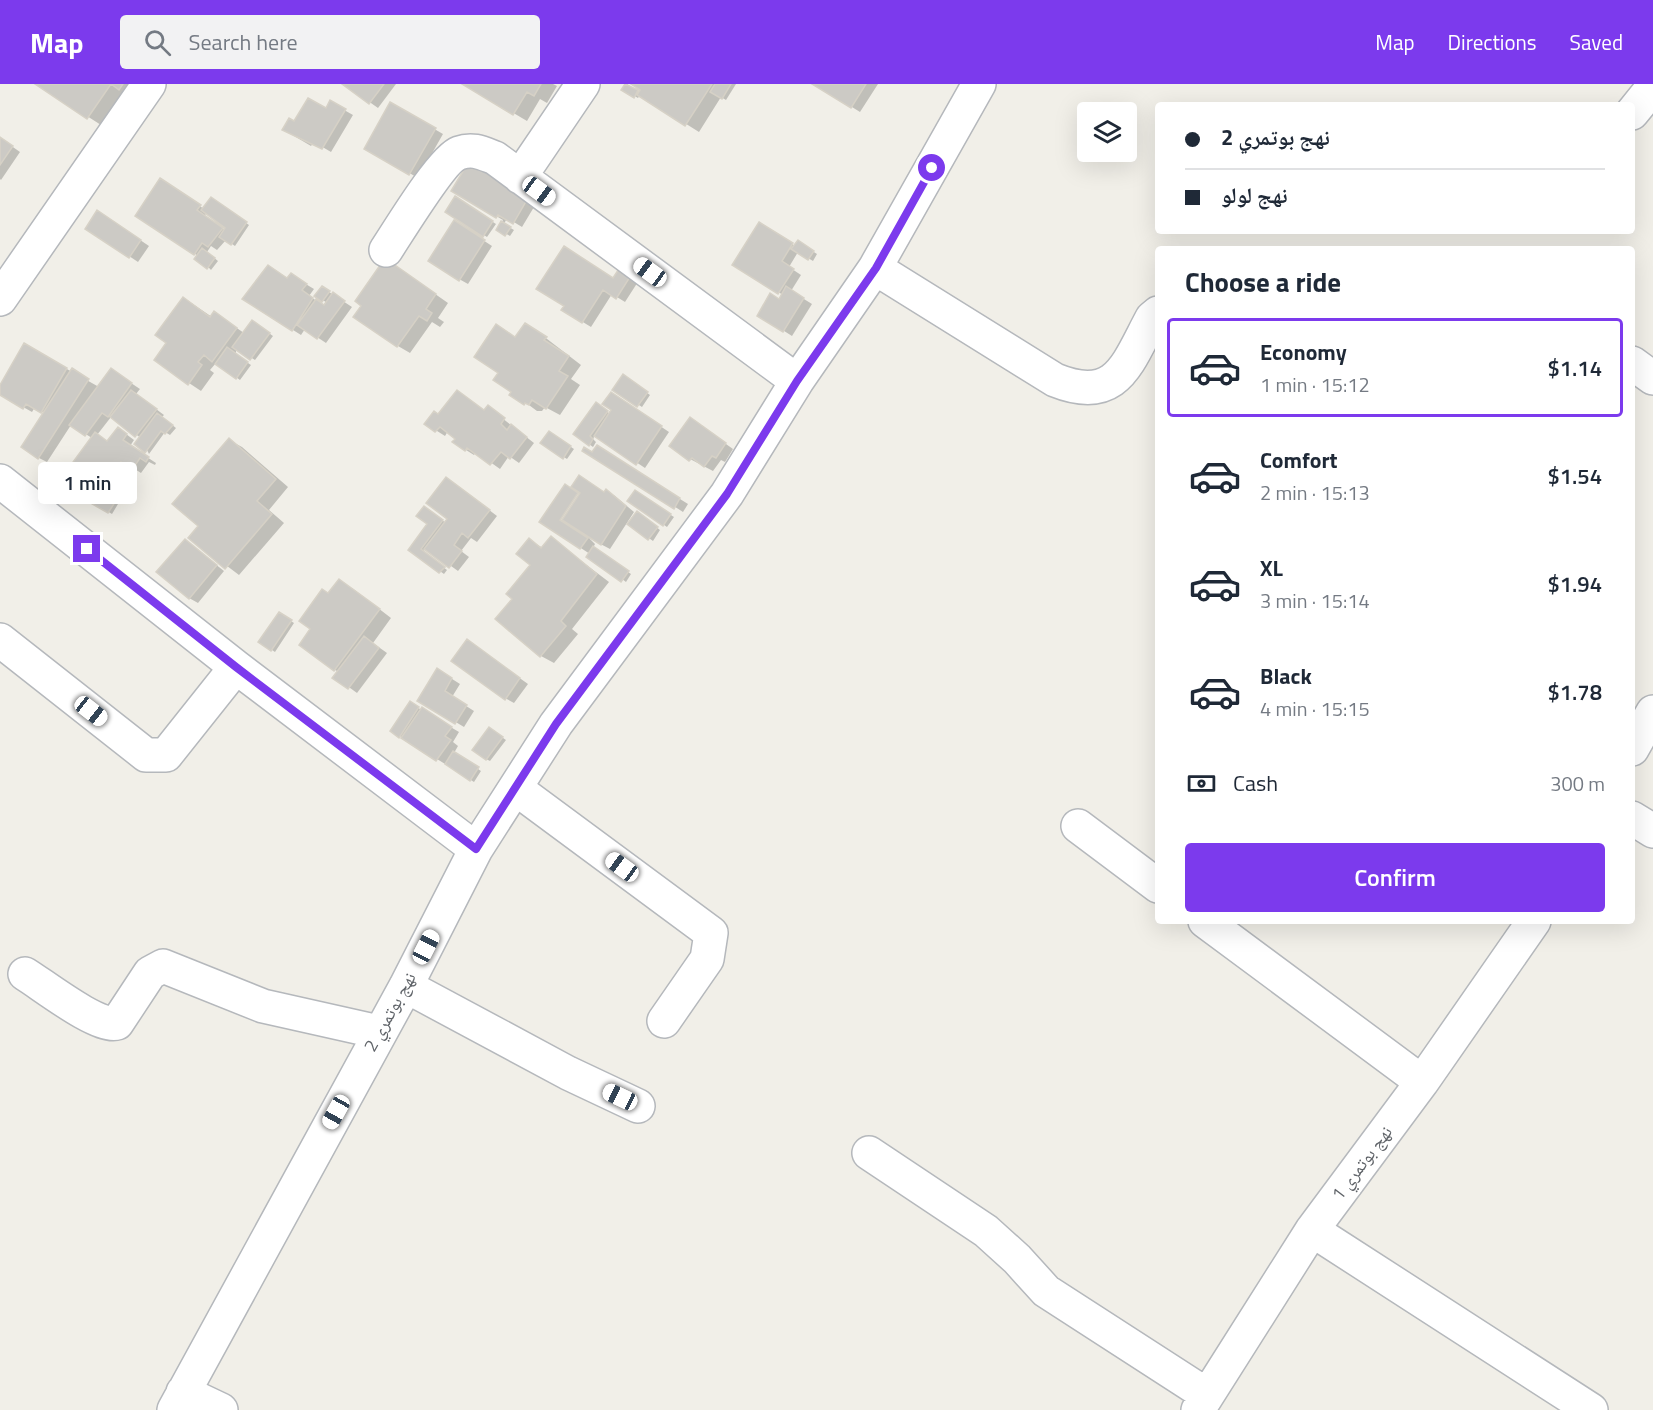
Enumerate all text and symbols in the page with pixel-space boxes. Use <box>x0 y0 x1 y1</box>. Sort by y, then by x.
search box <box>120 15 540 69</box>
text: Map <box>30 21 84 64</box>
text: Search here <box>189 25 298 59</box>
icon: search <box>141 26 174 59</box>
text: Map <box>1375 26 1415 58</box>
text: Directions <box>1448 26 1537 58</box>
text: Saved <box>1570 26 1623 58</box>
map controls <box>1077 102 1137 162</box>
button: layers <box>1077 102 1137 162</box>
text: نهج بوتمري 2 <box>1221 120 1330 154</box>
route start <box>918 154 945 181</box>
car <box>519 173 559 209</box>
text: نهج لولو <box>1221 178 1288 212</box>
car <box>630 254 670 290</box>
text: Choose a ride <box>1185 261 1341 302</box>
text: Economy <box>1260 335 1347 369</box>
icon: car <box>1188 341 1242 395</box>
text: $1.14 <box>1547 351 1602 385</box>
text: 1 min · 15:12 <box>1260 369 1370 400</box>
text: Comfort <box>1260 443 1338 477</box>
icon: car <box>1188 449 1242 503</box>
text: $1.54 <box>1547 459 1602 493</box>
callout: 1 min <box>38 462 136 504</box>
text: 1 min <box>63 467 112 498</box>
text: 2 min · 15:13 <box>1260 477 1370 508</box>
route end <box>73 535 100 562</box>
text: XL <box>1260 551 1283 585</box>
icon: car <box>1188 557 1242 611</box>
text: $1.94 <box>1547 567 1602 601</box>
text: 3 min · 15:14 <box>1260 585 1370 616</box>
text: Black <box>1260 659 1312 693</box>
icon: car <box>1188 665 1242 719</box>
text: $1.78 <box>1547 675 1602 709</box>
car <box>71 693 111 729</box>
text: 4 min · 15:15 <box>1260 693 1370 724</box>
text: Cash <box>1233 766 1278 800</box>
icon: cash <box>1185 767 1218 800</box>
text: 300 m <box>1550 768 1605 799</box>
button: Confirm <box>1185 843 1605 912</box>
car <box>602 849 642 885</box>
car <box>410 927 442 967</box>
street label: نهج بوتمري 2 <box>357 967 424 1057</box>
car <box>600 1081 640 1113</box>
car <box>319 1092 353 1132</box>
street label: نهج بوتمري 1 <box>1325 1120 1400 1207</box>

